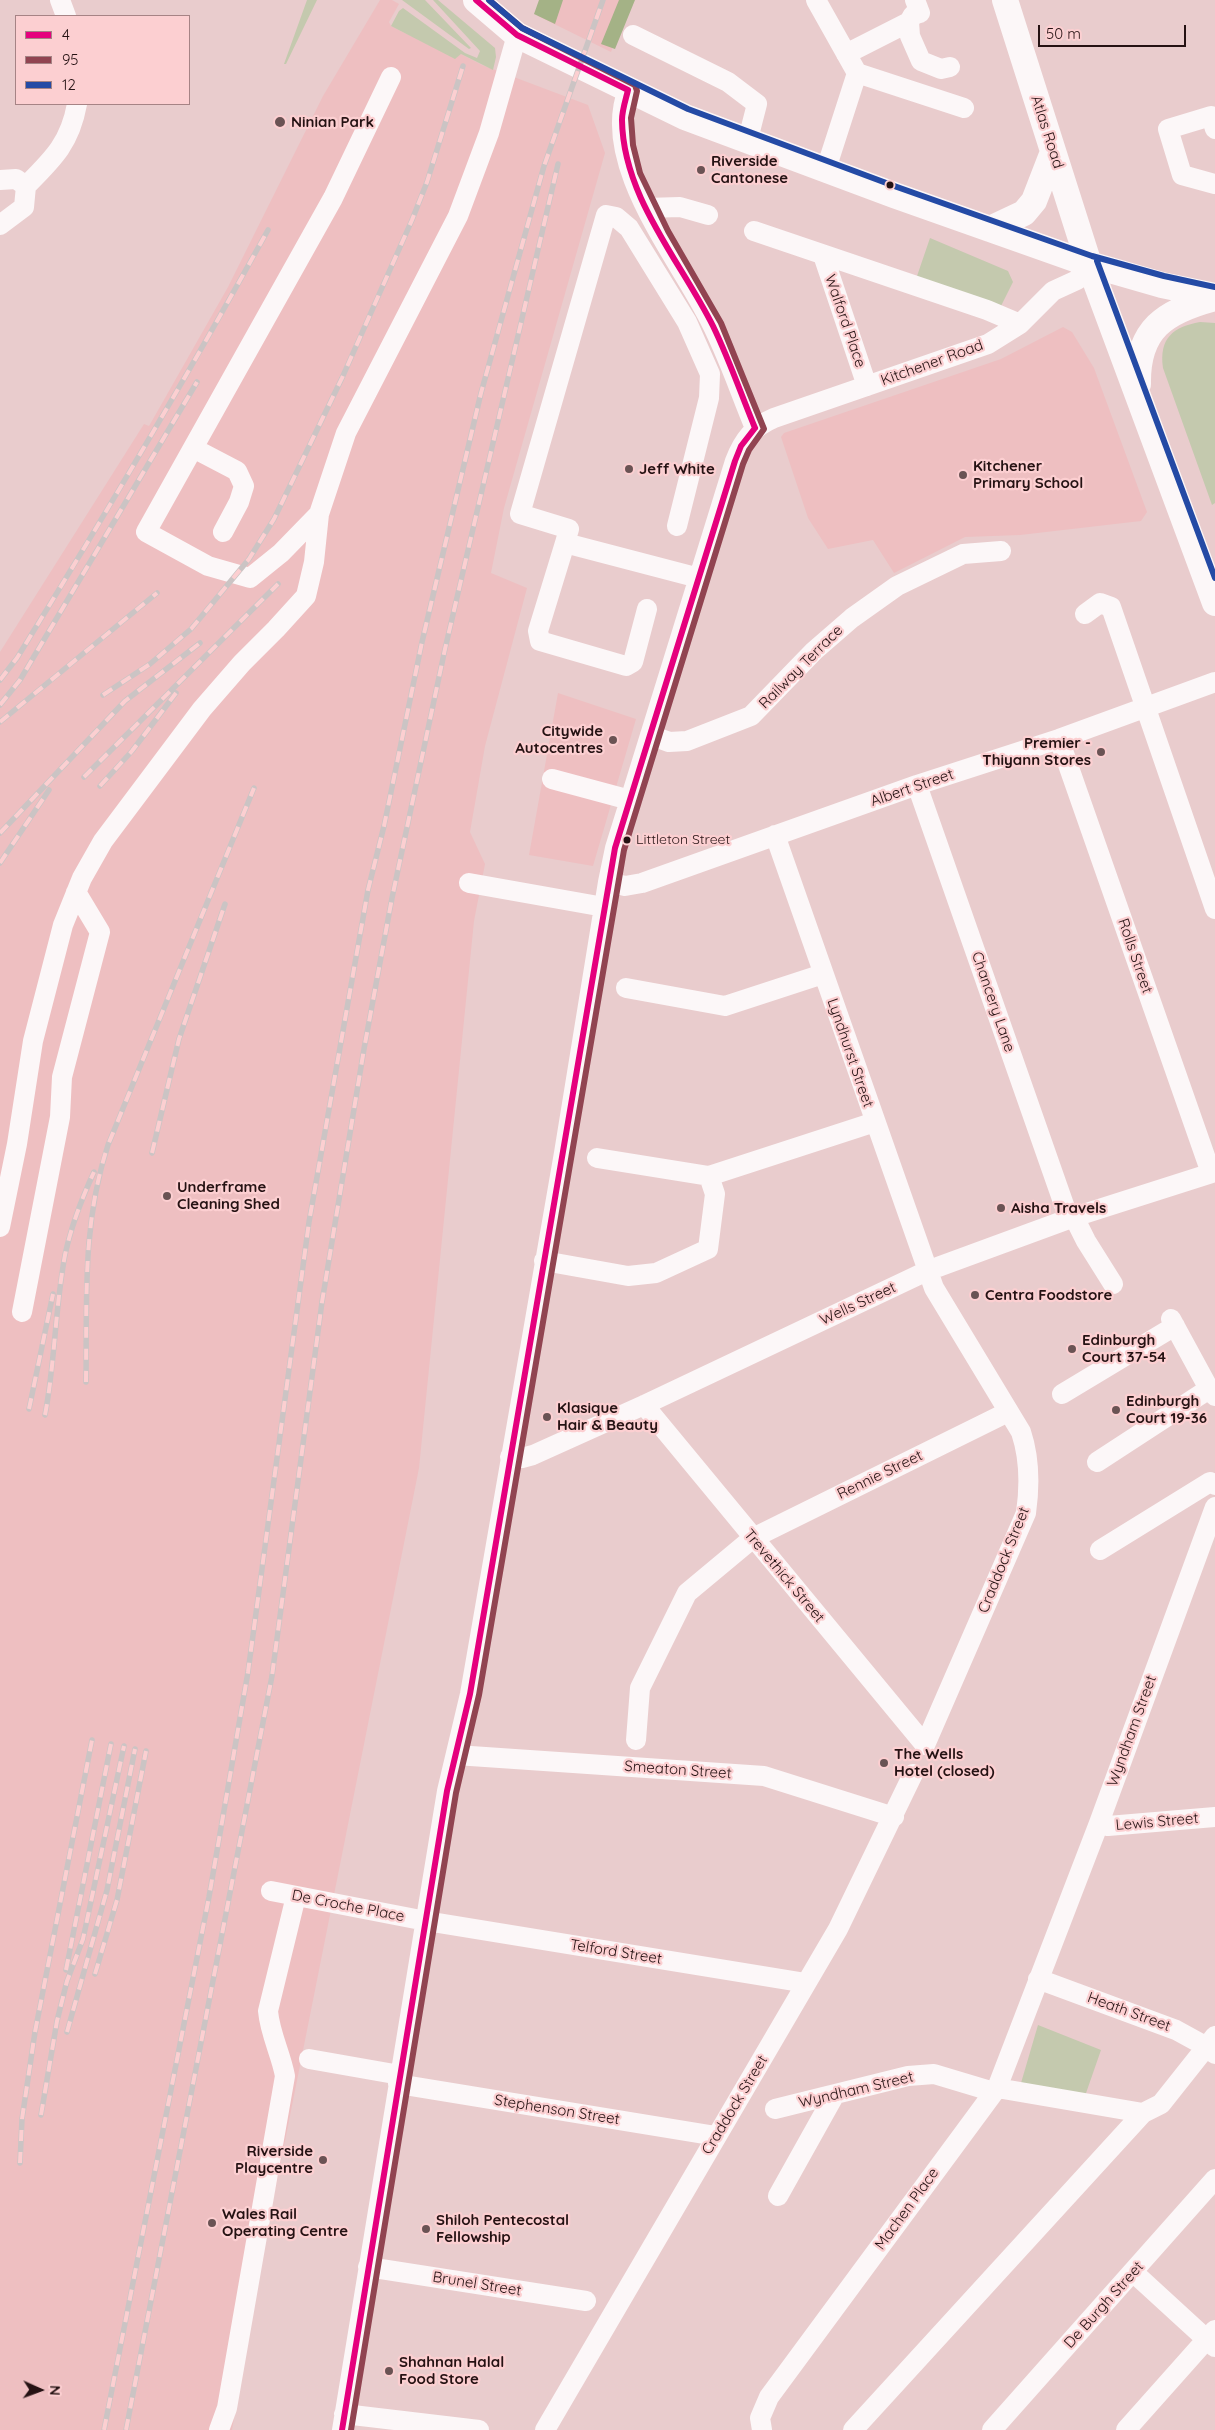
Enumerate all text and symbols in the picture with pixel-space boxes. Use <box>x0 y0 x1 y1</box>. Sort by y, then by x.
legend <box>15 15 190 105</box>
scale bar <box>1040 15 1188 47</box>
text: 50 m <box>1046 24 1081 43</box>
text: 4 <box>62 25 70 44</box>
text: 95 <box>62 50 79 69</box>
text: 12 <box>62 75 76 94</box>
street label: Atlas Road <box>1027 93 1067 171</box>
place label: Ninian Park <box>291 113 374 131</box>
marker: Ninian Park <box>273 115 287 129</box>
place label: Riverside Cantonese <box>711 152 788 187</box>
marker: Riverside Cantonese <box>695 164 707 176</box>
unlabelled marker <box>885 180 895 190</box>
street label: Walford Place <box>821 272 869 370</box>
street label: Kitchener Road <box>878 336 986 390</box>
place label: Kitchener Primary School <box>973 457 1083 492</box>
place label: Jeff White <box>639 460 715 478</box>
marker: Jeff White <box>623 463 635 475</box>
marker: Kitchener Primary School <box>957 469 969 481</box>
street label: Railway Terrace <box>755 621 847 713</box>
place label: Citywide Autocentres <box>515 722 603 757</box>
marker: Citywide Autocentres <box>607 734 619 746</box>
place label: Premier - Thiyann Stores <box>982 734 1091 769</box>
marker: Premier - Thiyann Stores <box>1095 746 1107 758</box>
street label: Albert Street <box>868 765 956 811</box>
place label: Littleton Street <box>636 832 730 848</box>
marker: Littleton Street <box>622 835 632 845</box>
street label: Rolls Street <box>1114 916 1156 996</box>
street label: Chancery Lane <box>967 949 1019 1055</box>
street label: Lyndhurst Street <box>823 996 877 1110</box>
place label: Underframe Cleaning Shed <box>177 1178 280 1213</box>
marker: Underframe Cleaning Shed <box>161 1190 173 1202</box>
place label: Aisha Travels <box>1011 1199 1106 1217</box>
marker: Aisha Travels <box>995 1202 1007 1214</box>
street label: Wells Street <box>817 1279 899 1329</box>
place label: Centra Foodstore <box>985 1286 1112 1304</box>
marker: Centra Foodstore <box>969 1289 981 1301</box>
place label: Edinburgh Court 37-54 <box>1082 1331 1166 1366</box>
marker: Edinburgh Court 37-54 <box>1066 1343 1078 1355</box>
place label: Edinburgh Court 19-36 <box>1126 1392 1207 1427</box>
place label: Klasique Hair & Beauty <box>557 1399 658 1434</box>
marker: Edinburgh Court 19-36 <box>1110 1404 1122 1416</box>
marker: Klasique Hair & Beauty <box>541 1411 553 1423</box>
street label: Rennie Street <box>834 1447 926 1503</box>
street label: Craddock Street <box>975 1504 1033 1616</box>
street label: Trevethick Street <box>740 1526 828 1626</box>
street label: Wyndham Street <box>1104 1673 1160 1789</box>
place label: The Wells Hotel (closed) <box>894 1745 995 1780</box>
street label: Smeaton Street <box>624 1757 732 1783</box>
marker: The Wells Hotel (closed) <box>878 1757 890 1769</box>
street label: Lewis Street <box>1115 1809 1199 1835</box>
street label: De Croche Place <box>290 1886 406 1926</box>
street label: Telford Street <box>569 1936 663 1968</box>
street label: Heath Street <box>1085 1989 1173 2035</box>
street label: Craddock Street <box>698 2052 772 2158</box>
street label: Wyndham Street <box>797 2068 915 2112</box>
street label: Stephenson Street <box>493 2091 621 2129</box>
place label: Riverside Playcentre <box>235 2142 313 2177</box>
marker: Riverside Playcentre <box>317 2154 329 2166</box>
street label: Machen Place <box>871 2165 943 2253</box>
place label: Wales Rail Operating Centre <box>222 2205 348 2240</box>
place label: Shiloh Pentecostal Fellowship <box>436 2211 569 2246</box>
marker: Wales Rail Operating Centre <box>206 2217 218 2229</box>
marker: Shiloh Pentecostal Fellowship <box>420 2223 432 2235</box>
street label: De Burgh Street <box>1060 2258 1148 2352</box>
street label: Brunel Street <box>431 2268 523 2300</box>
place label: Shahnan Halal Food Store <box>399 2353 504 2388</box>
north arrow <box>15 2365 65 2415</box>
marker: Shahnan Halal Food Store <box>383 2365 395 2377</box>
text: N <box>46 2385 64 2396</box>

